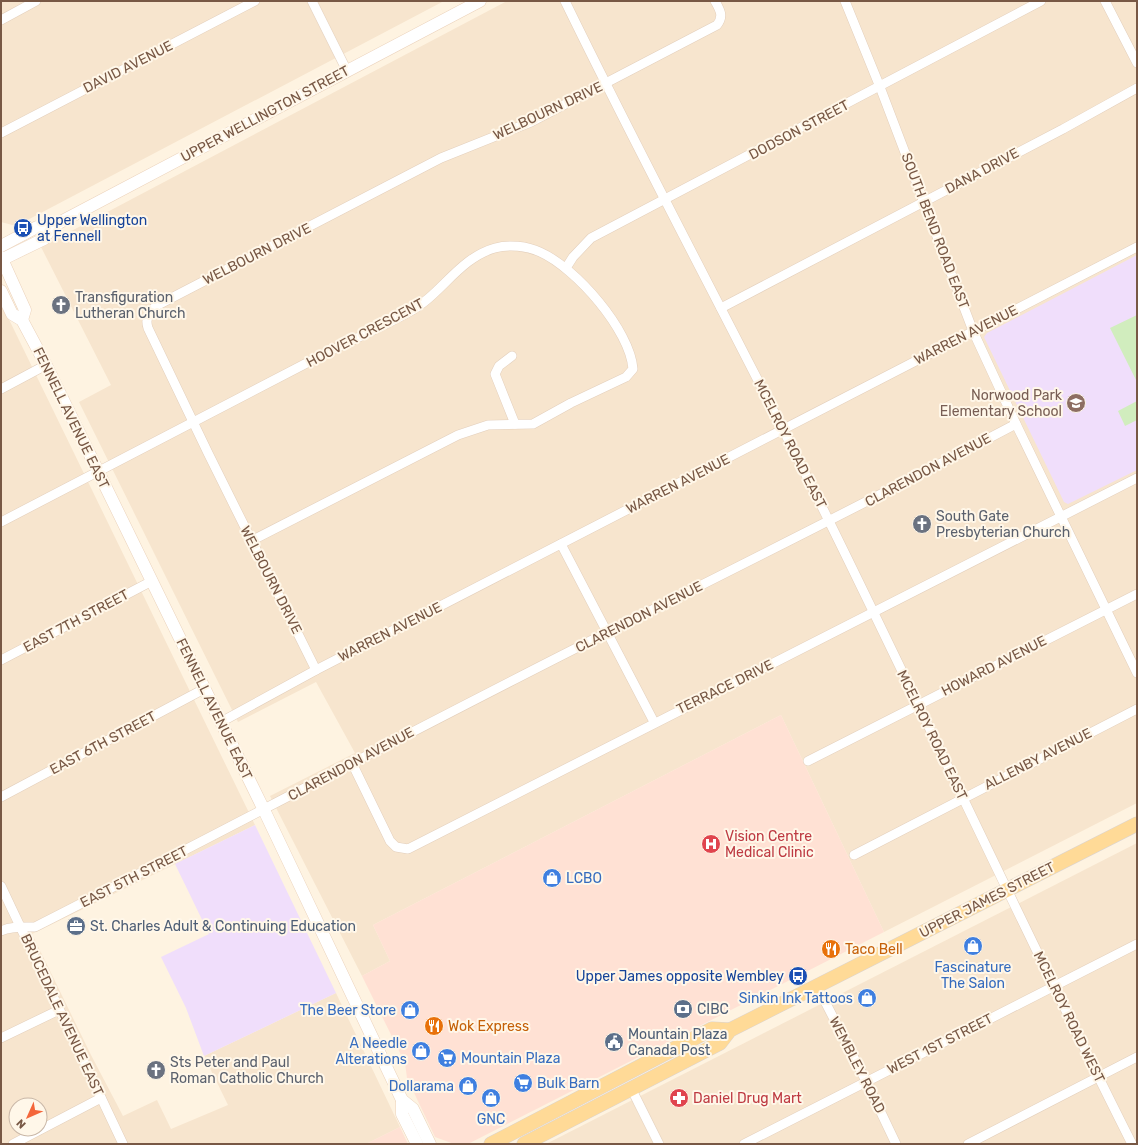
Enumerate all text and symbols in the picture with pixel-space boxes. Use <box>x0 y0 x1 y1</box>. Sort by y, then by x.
street label: DAVID AVENUE <box>80 37 176 97</box>
street label: UPPER WELLINGTON STREET <box>178 62 352 166</box>
street label: WELBOURN DRIVE <box>491 78 605 144</box>
street label: DODSON STREET <box>746 96 852 164</box>
street label: DANA DRIVE <box>942 144 1022 198</box>
street label: SOUTH BEND ROAD EAST <box>897 151 973 311</box>
place label: Upper Wellington at Fennell <box>37 212 147 245</box>
bus stop icon: Upper Wellington at Fennell <box>12 217 34 239</box>
street label: WELBOURN DRIVE <box>200 219 314 289</box>
place label: Transfiguration Lutheran Church <box>75 289 186 322</box>
church icon: Transfiguration Lutheran Church <box>50 294 72 316</box>
street label: HOOVER CRESCENT <box>304 295 426 371</box>
street label: WARREN AVENUE <box>911 301 1021 369</box>
street label: FENNELL AVENUE EAST <box>29 344 113 492</box>
street label: MCELROY ROAD EAST <box>750 377 830 511</box>
place label: Norwood Park Elementary School <box>940 387 1063 420</box>
school or university icon: Norwood Park Elementary School <box>1065 392 1087 414</box>
street label: CLARENDON AVENUE <box>862 430 994 510</box>
street label: WARREN AVENUE <box>623 450 733 518</box>
place label: South Gate Presbyterian Church <box>936 508 1070 541</box>
church icon: South Gate Presbyterian Church <box>911 513 933 535</box>
street label: WELBOURN DRIVE <box>236 523 306 637</box>
street label: CLARENDON AVENUE <box>573 578 705 656</box>
street label: EAST 7TH STREET <box>20 586 132 656</box>
street label: WARREN AVENUE <box>335 598 445 666</box>
street label: HOWARD AVENUE <box>939 632 1049 700</box>
street label: FENNELL AVENUE EAST <box>172 635 256 783</box>
street label: TERRACE DRIVE <box>674 656 776 718</box>
street label: MCELROY ROAD EAST <box>893 667 971 803</box>
street label: EAST 6TH STREET <box>47 708 159 778</box>
street label: CLARENDON AVENUE <box>285 724 417 804</box>
street label: ALLENBY AVENUE <box>981 725 1095 793</box>
place label: Vision Centre Medical Clinic <box>725 828 814 861</box>
hospital icon: Vision Centre Medical Clinic <box>700 833 722 855</box>
street label: EAST 5TH STREET <box>77 843 191 911</box>
street label: UPPER JAMES STREET <box>916 858 1058 942</box>
shop icon: LCBO <box>541 867 563 889</box>
place label: LCBO <box>566 870 602 887</box>
office icon: St. Charles Adult & Continuing Education <box>65 915 87 937</box>
place label: St. Charles Adult & Continuing Education <box>90 918 356 935</box>
street label: BRUCEDALE AVENUE EAST <box>17 931 107 1099</box>
shop icon: Fascinature The Salon <box>962 935 984 957</box>
restaurant icon: Taco Bell <box>820 938 842 960</box>
place label: Taco Bell <box>845 941 903 958</box>
street label: MCELROY ROAD WEST <box>1030 948 1108 1086</box>
place label: Fascinature The Salon <box>935 959 1012 992</box>
bus stop icon: Upper James opposite Wembley <box>787 965 809 987</box>
place label: Upper James opposite Wembley <box>576 968 784 985</box>
shop icon: Sinkin Ink Tattoos <box>856 987 878 1009</box>
place label: Sinkin Ink Tattoos <box>739 990 853 1007</box>
bank icon: CIBC <box>672 998 694 1020</box>
shop icon: The Beer Store <box>399 999 421 1021</box>
place label: CIBC <box>697 1001 729 1018</box>
place label: The Beer Store <box>300 1002 396 1019</box>
street label: WEST 1ST STREET <box>884 1010 996 1078</box>
street label: WEMBLEY ROAD <box>825 1014 889 1116</box>
restaurant icon: Wok Express <box>423 1015 445 1037</box>
place label: Wok Express <box>448 1018 529 1035</box>
place label: Mountain Plaza Canada Post <box>628 1026 727 1059</box>
public building icon: Mountain Plaza Canada Post <box>603 1031 625 1053</box>
place label: A Needle Alterations <box>336 1035 407 1068</box>
shop icon: A Needle Alterations <box>410 1040 432 1062</box>
supermarket icon: Mountain Plaza <box>436 1047 458 1069</box>
place label: Mountain Plaza <box>461 1050 560 1067</box>
place label: Sts Peter and Paul Roman Catholic Church <box>170 1054 324 1087</box>
church icon: Sts Peter and Paul Roman Catholic Church <box>145 1059 167 1081</box>
supermarket icon: Bulk Barn <box>512 1072 534 1094</box>
shop icon: Dollarama <box>457 1075 479 1097</box>
place label: Bulk Barn <box>537 1075 600 1092</box>
place label: Dollarama <box>389 1078 454 1095</box>
shop icon: GNC <box>480 1087 502 1109</box>
pharmacy icon: Daniel Drug Mart <box>668 1087 690 1109</box>
place label: Daniel Drug Mart <box>693 1090 802 1107</box>
north arrow <box>8 1097 48 1137</box>
place label: GNC <box>477 1111 505 1128</box>
text: N <box>14 1116 29 1131</box>

